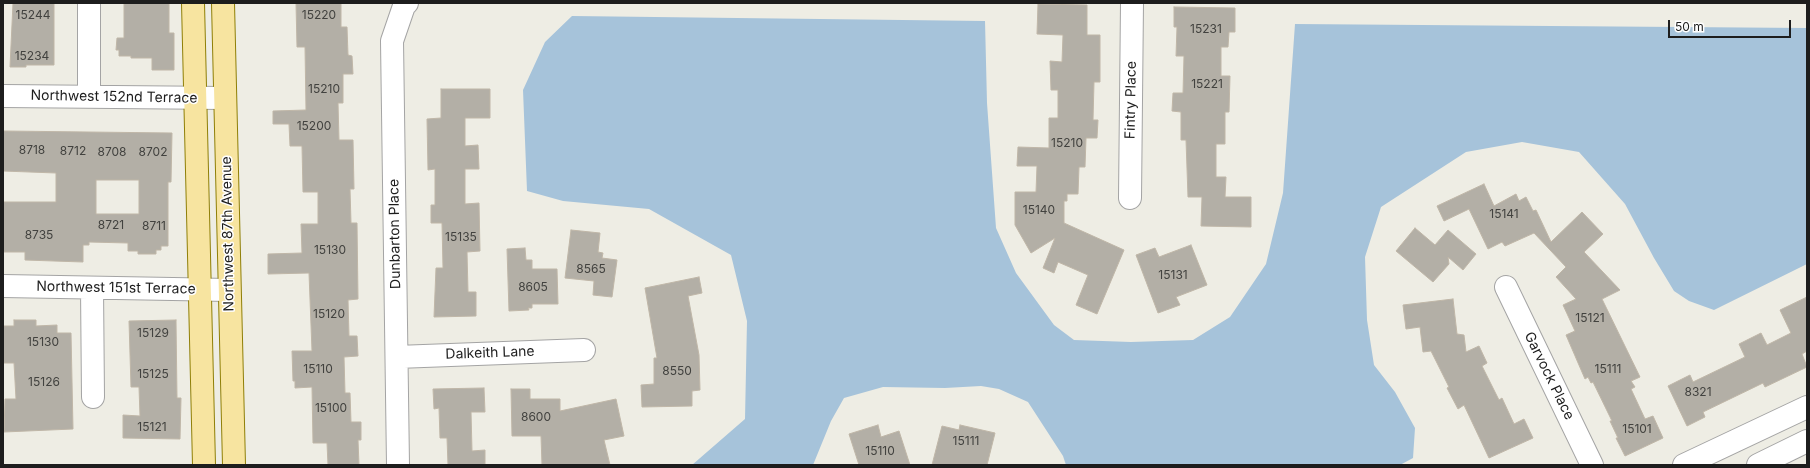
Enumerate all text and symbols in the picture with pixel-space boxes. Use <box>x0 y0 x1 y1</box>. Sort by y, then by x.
house number: 15244 <box>16 8 50 22</box>
house number: 15220 <box>302 8 336 22</box>
scale bar <box>1670 12 1793 38</box>
text: 50 m <box>1675 19 1704 34</box>
house number: 15231 <box>1190 22 1222 36</box>
house number: 15234 <box>15 49 49 63</box>
street label: Fintry Place <box>1122 61 1140 139</box>
house number: 15221 <box>1191 77 1223 91</box>
house number: 15210 <box>308 82 340 96</box>
street label: Northwest 152nd Terrace <box>30 87 198 107</box>
house number: 15200 <box>297 119 331 133</box>
house number: 15210 <box>1051 136 1083 150</box>
house number: 8718 <box>19 143 45 157</box>
house number: 8712 <box>60 144 86 158</box>
house number: 8708 <box>97 145 127 159</box>
house number: 8702 <box>139 145 167 159</box>
street label: Northwest 87th Avenue <box>218 156 238 312</box>
street label: Dunbarton Place <box>386 179 404 289</box>
house number: 15140 <box>1023 203 1055 217</box>
house number: 15141 <box>1489 207 1519 221</box>
house number: 8721 <box>98 218 124 232</box>
house number: 8711 <box>142 219 166 233</box>
house number: 8735 <box>25 228 53 242</box>
house number: 15135 <box>445 230 477 244</box>
house number: 15130 <box>314 243 346 257</box>
house number: 8565 <box>576 262 606 276</box>
house number: 15131 <box>1158 268 1188 282</box>
street label: Northwest 151st Terrace <box>36 278 196 298</box>
house number: 8605 <box>518 280 548 294</box>
house number: 15120 <box>313 307 345 321</box>
house number: 15121 <box>1575 311 1605 325</box>
house number: 15129 <box>137 326 169 340</box>
street label: Garvock Place <box>1520 329 1578 423</box>
house number: 15130 <box>27 335 59 349</box>
street label: Dalkeith Lane <box>445 343 535 363</box>
house number: 15110 <box>303 362 333 376</box>
house number: 15111 <box>1595 362 1621 376</box>
house number: 8550 <box>662 364 692 378</box>
house number: 15125 <box>137 367 169 381</box>
house number: 15126 <box>28 375 60 389</box>
house number: 8321 <box>1684 385 1712 399</box>
house number: 15100 <box>315 401 347 415</box>
house number: 8600 <box>521 410 551 424</box>
house number: 15121 <box>137 420 167 434</box>
house number: 15101 <box>1622 422 1652 436</box>
house number: 15111 <box>953 434 979 448</box>
house number: 15110 <box>865 444 895 458</box>

